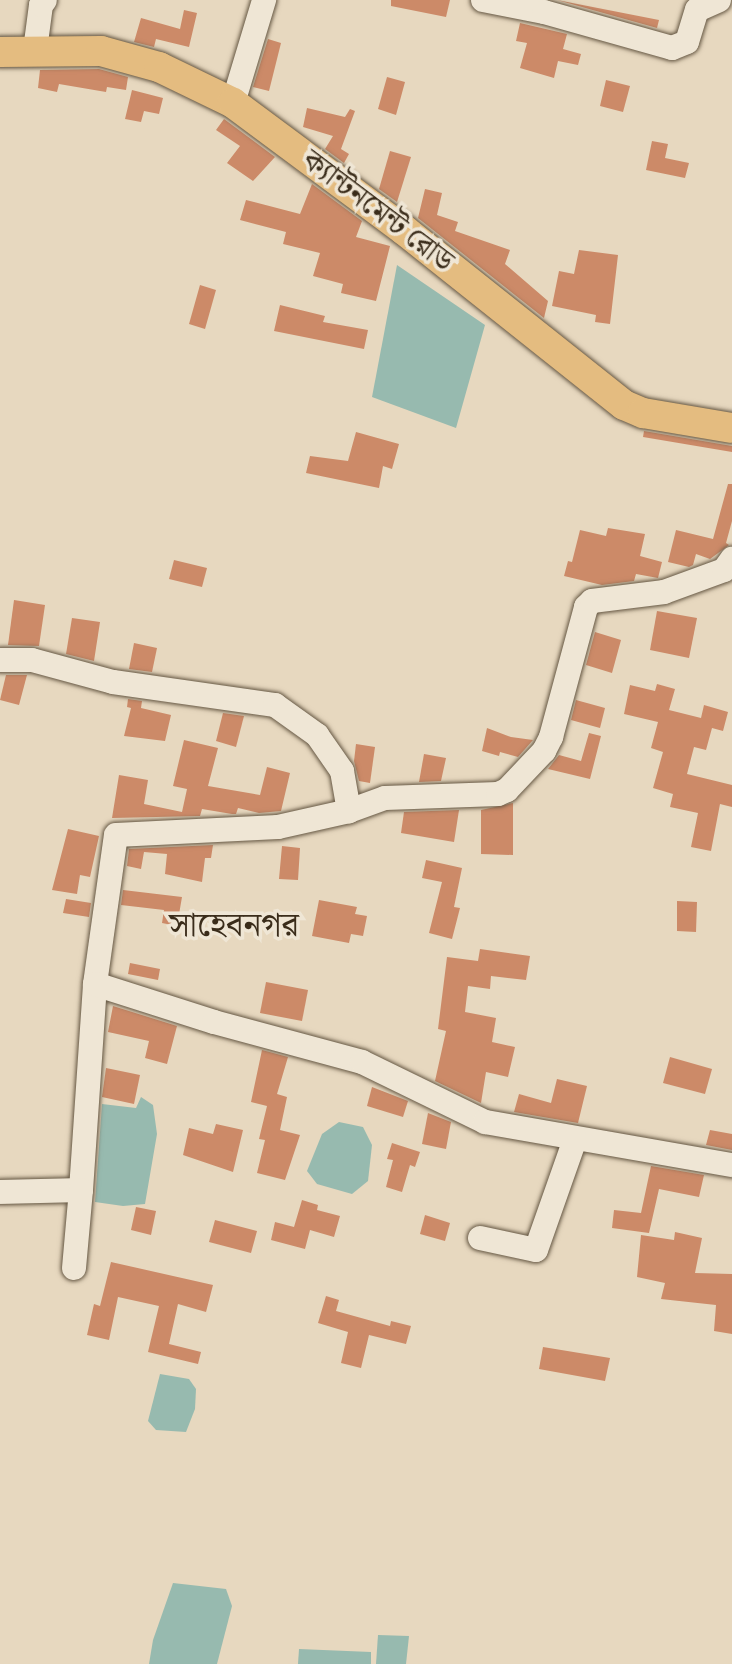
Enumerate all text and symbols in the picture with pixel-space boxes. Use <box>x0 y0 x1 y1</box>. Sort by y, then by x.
street label: ক্যান্টনমেন্ট রোড <box>294 143 460 281</box>
district label: সাহেবনগর <box>169 907 299 947</box>

